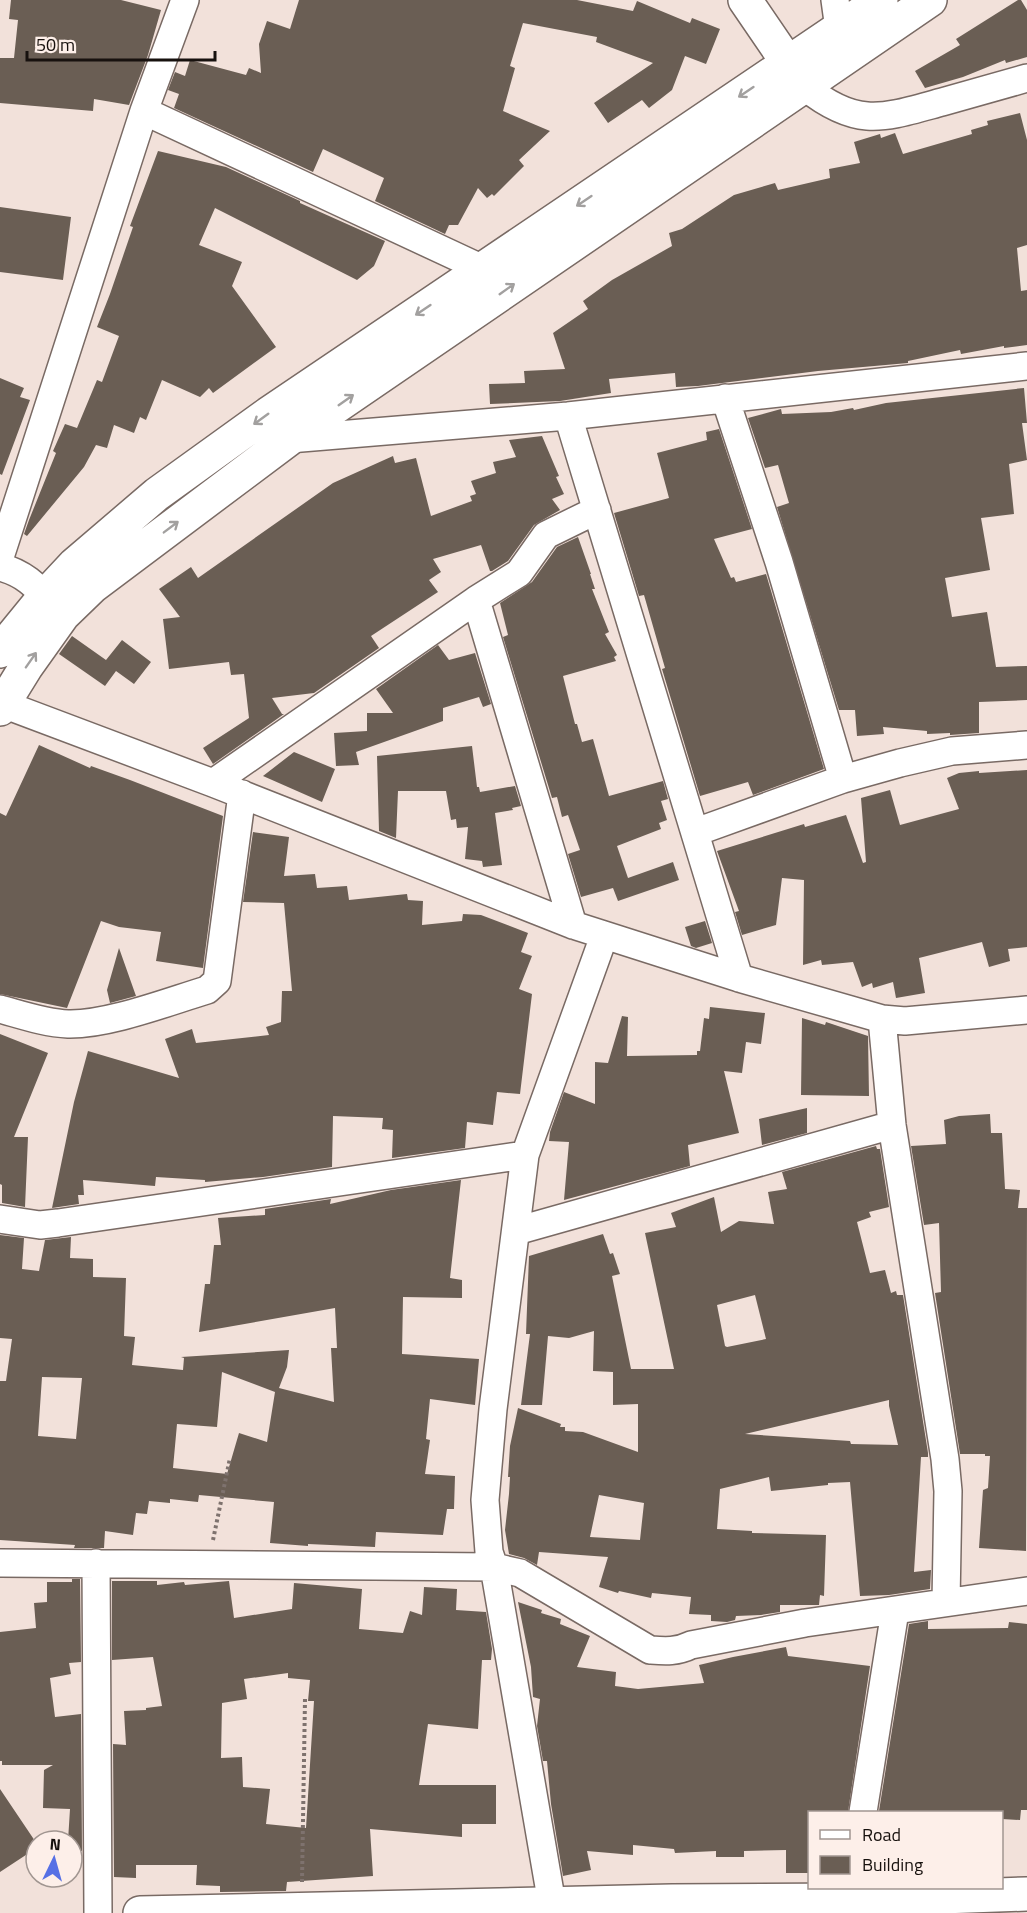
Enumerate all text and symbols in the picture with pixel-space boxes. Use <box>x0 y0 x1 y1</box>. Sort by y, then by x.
scale bar <box>27 24 214 62</box>
text: 50 m <box>36 31 75 58</box>
one-way arrow <box>739 86 755 98</box>
one-way arrow <box>577 195 593 207</box>
one-way arrow <box>498 283 514 295</box>
one-way arrow <box>415 304 431 316</box>
one-way arrow <box>337 394 354 406</box>
one-way arrow <box>254 413 270 425</box>
one-way arrow <box>163 521 179 533</box>
one-way arrow <box>25 652 37 669</box>
legend <box>808 1811 1003 1889</box>
text: Road <box>862 1821 901 1848</box>
north arrow <box>24 1829 84 1889</box>
text: N <box>49 1832 62 1856</box>
text: Building <box>862 1851 923 1878</box>

